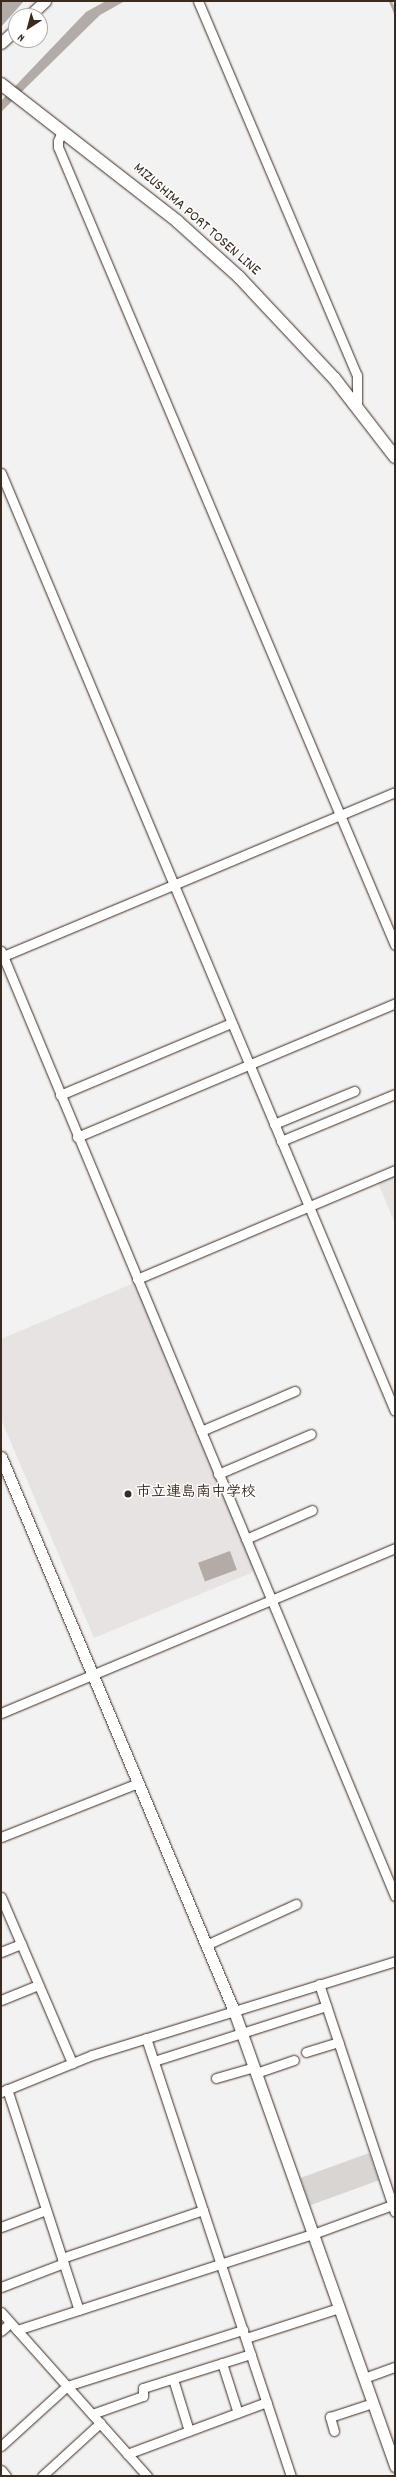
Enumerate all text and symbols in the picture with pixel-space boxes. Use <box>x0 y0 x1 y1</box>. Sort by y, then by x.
north arrow <box>8 8 48 48</box>
text: N <box>15 29 28 45</box>
street label: MIZUSHIMA PORT TOSEN LINE <box>129 160 263 280</box>
place label: 市立連島南中学校 <box>136 1485 256 1503</box>
marker: 市立連島南中学校 <box>123 1489 133 1499</box>

